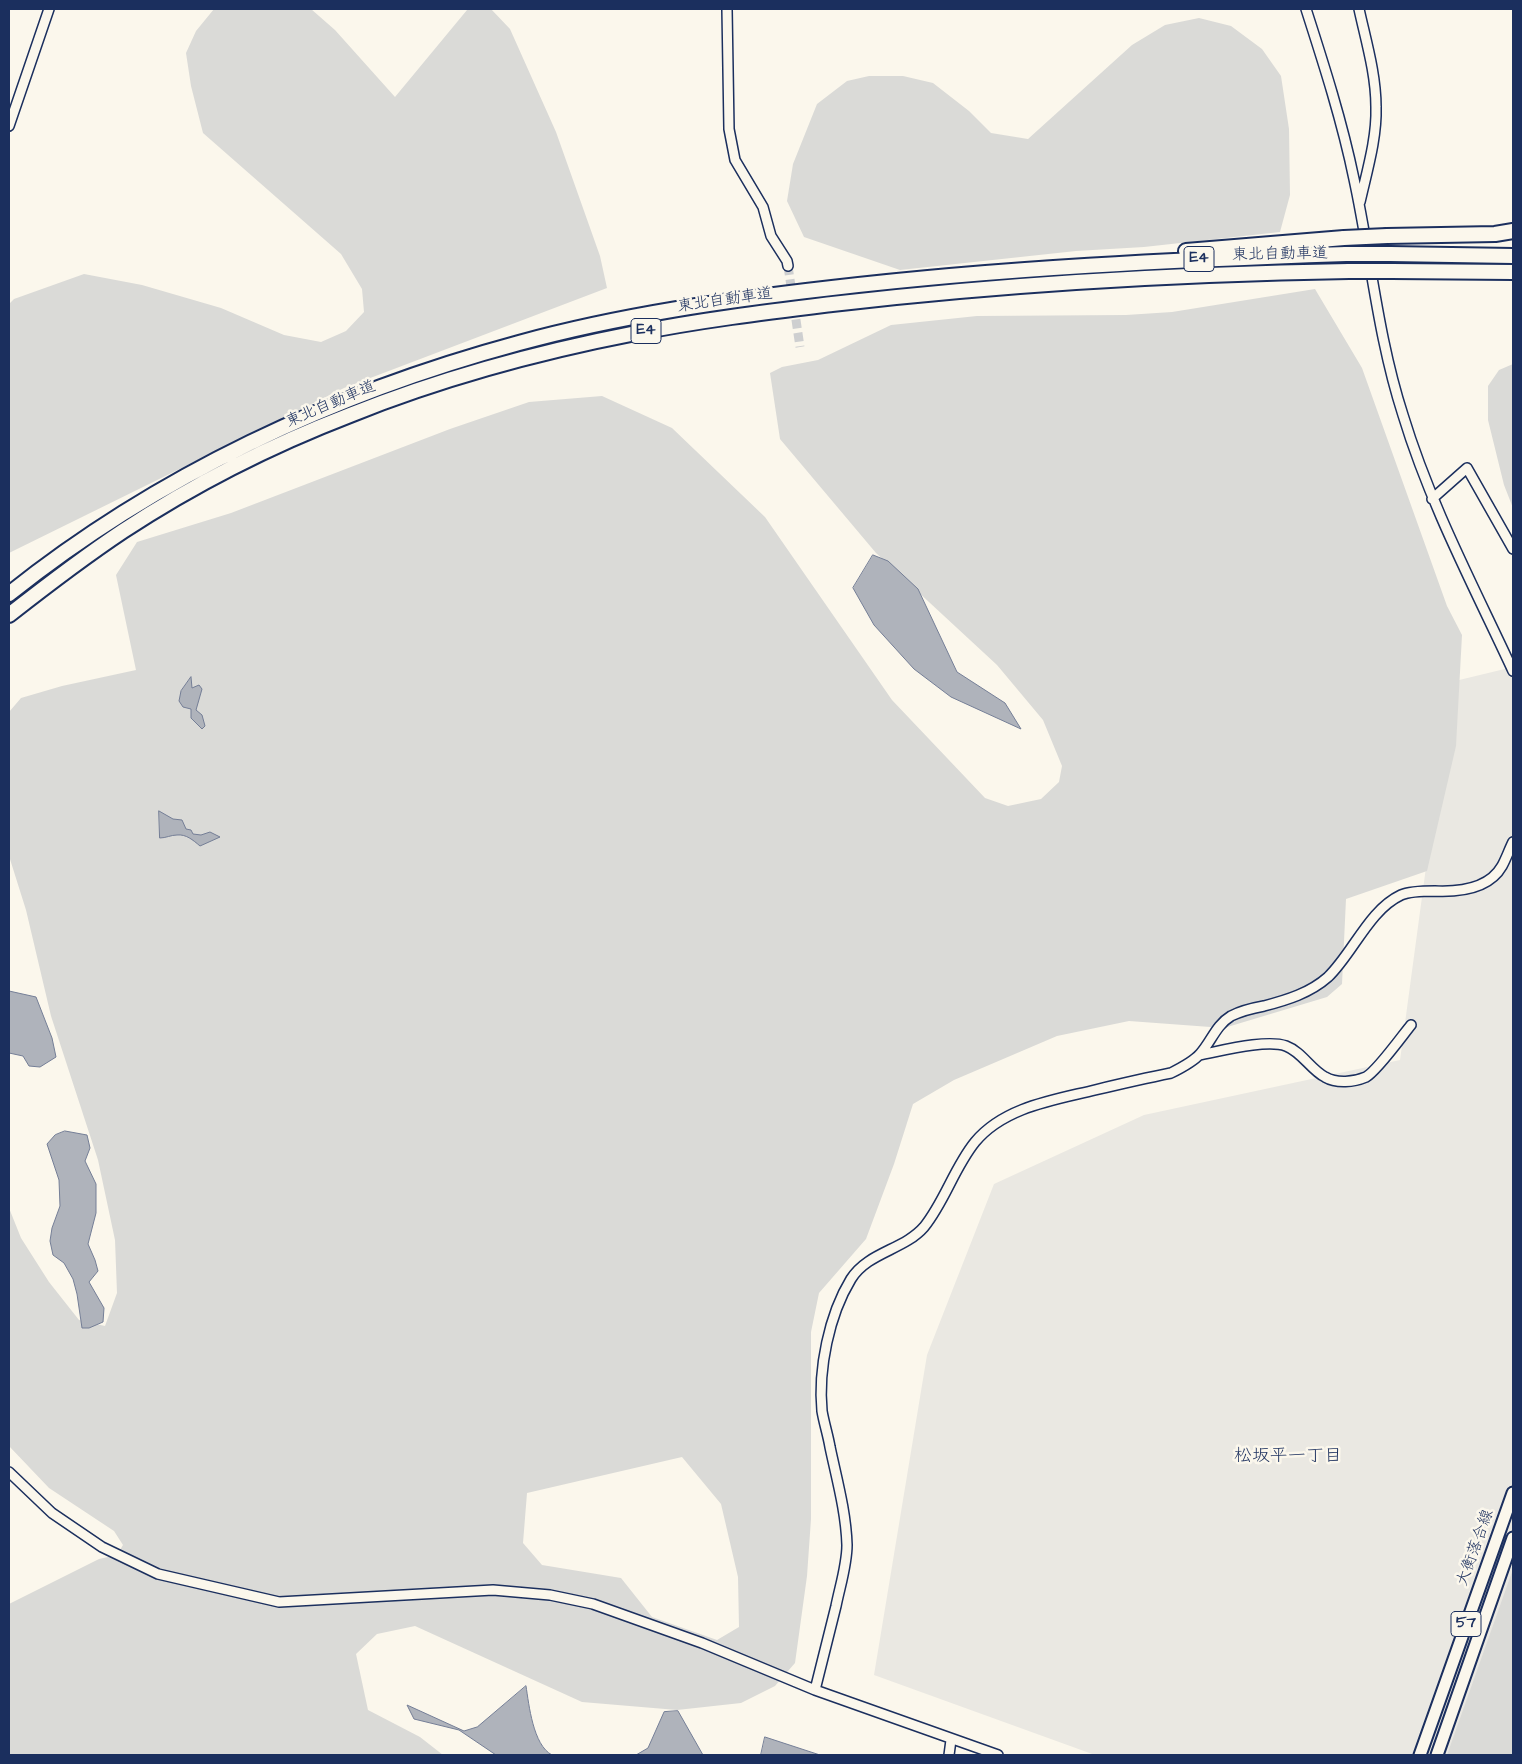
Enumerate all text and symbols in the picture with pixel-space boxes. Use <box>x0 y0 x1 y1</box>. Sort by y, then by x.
street label: 東北自動車道 <box>1232 245 1328 265</box>
road number: E4 <box>1184 246 1214 272</box>
street label: 東北自動車道 <box>676 285 774 317</box>
road number: E4 <box>631 318 661 344</box>
street label: 東北自動車道 <box>283 377 379 433</box>
district label: 松坂平一丁目 <box>1234 1446 1342 1468</box>
street label: 大衡落合線 <box>1453 1507 1499 1589</box>
road number: 57 <box>1451 1612 1481 1636</box>

